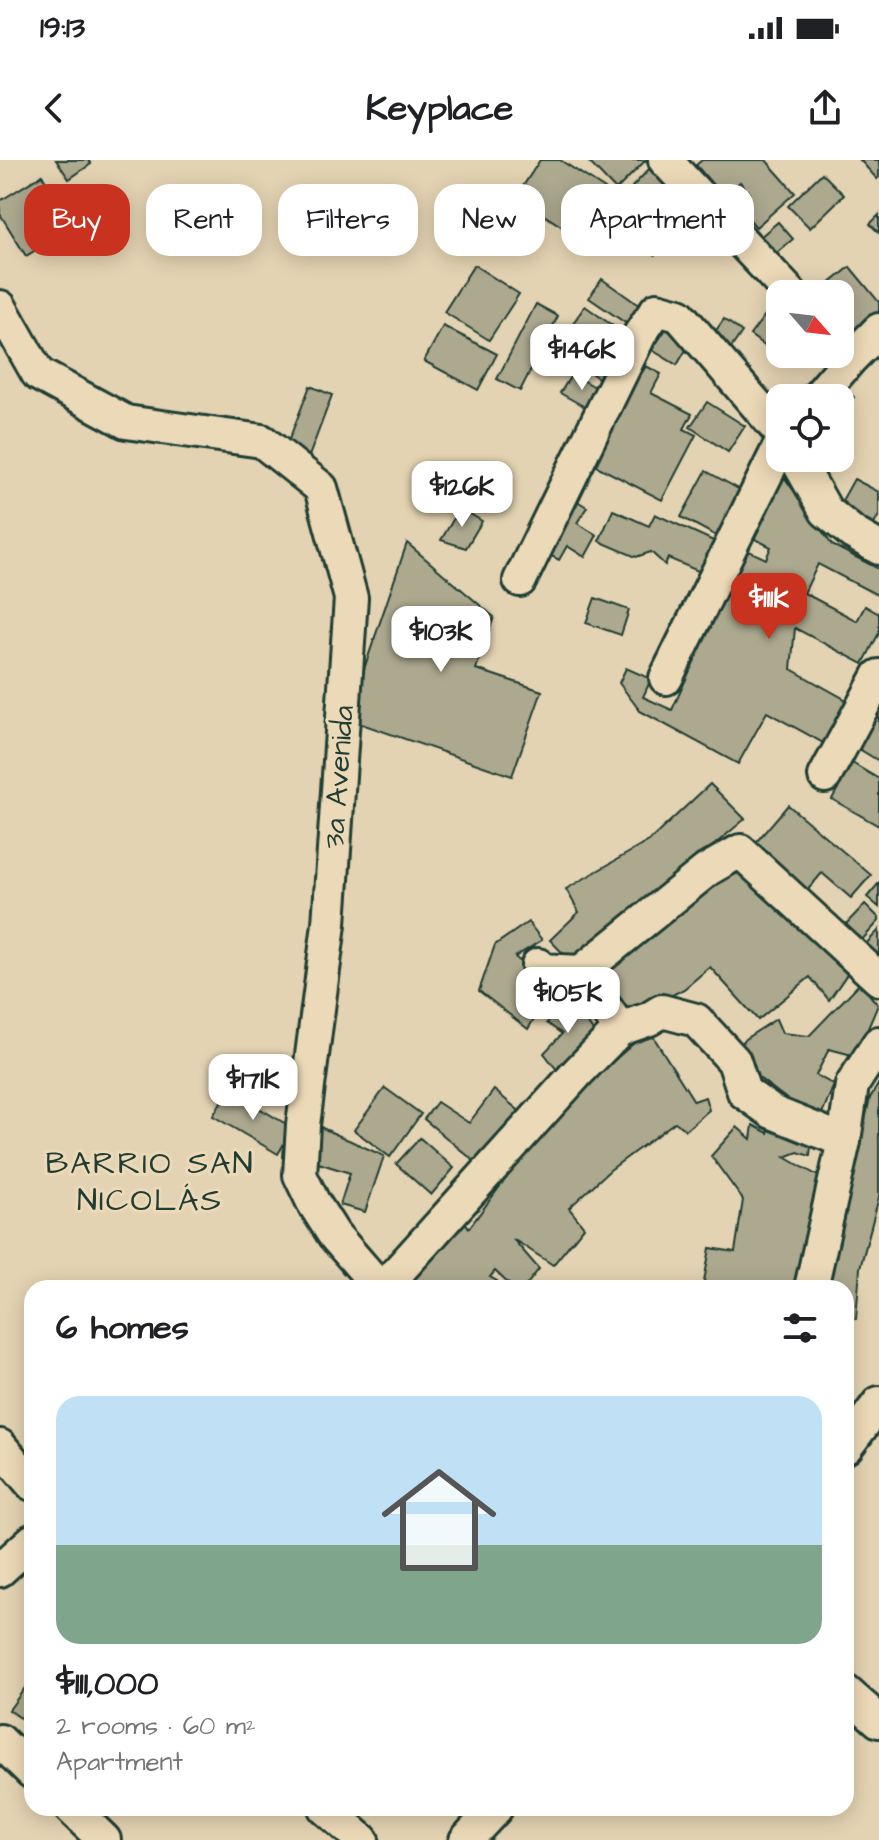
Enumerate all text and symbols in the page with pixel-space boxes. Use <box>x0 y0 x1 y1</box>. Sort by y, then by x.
text: 19:13 <box>40 7 85 49</box>
text: Keyplace <box>366 83 513 134</box>
icon: back <box>32 86 76 130</box>
icon: share <box>803 86 847 130</box>
chip: Buy <box>24 184 130 256</box>
chip: Rent <box>146 184 262 256</box>
chip: Filters <box>278 184 418 256</box>
chip: New <box>434 184 545 256</box>
chip: Apartment <box>561 184 754 256</box>
north arrow <box>766 280 854 368</box>
map controls <box>766 280 854 472</box>
pin: $146K <box>526 324 638 392</box>
text: $146K <box>548 332 616 368</box>
button: locate <box>766 384 854 472</box>
pin: $126K <box>406 461 518 529</box>
text: $126K <box>430 469 494 505</box>
pin: $111K <box>713 573 825 641</box>
text: $111K <box>749 581 789 617</box>
pin: $103K <box>385 606 497 674</box>
text: $103K <box>409 614 473 650</box>
street label: 3a Avenida <box>313 704 365 850</box>
pin: $105K <box>512 967 624 1035</box>
text: $105K <box>534 975 602 1011</box>
pin: $171K <box>197 1054 309 1122</box>
text: $171K <box>227 1062 279 1098</box>
district label: BARRIO SAN NICOLÁS <box>45 1141 255 1223</box>
text: 6 homes <box>56 1304 189 1352</box>
icon: filters <box>778 1306 822 1350</box>
icon: home <box>367 1448 511 1592</box>
text: $111,000 <box>56 1660 158 1708</box>
text: 2 rooms · 60 m² <box>56 1708 256 1744</box>
text: Apartment <box>56 1744 183 1780</box>

